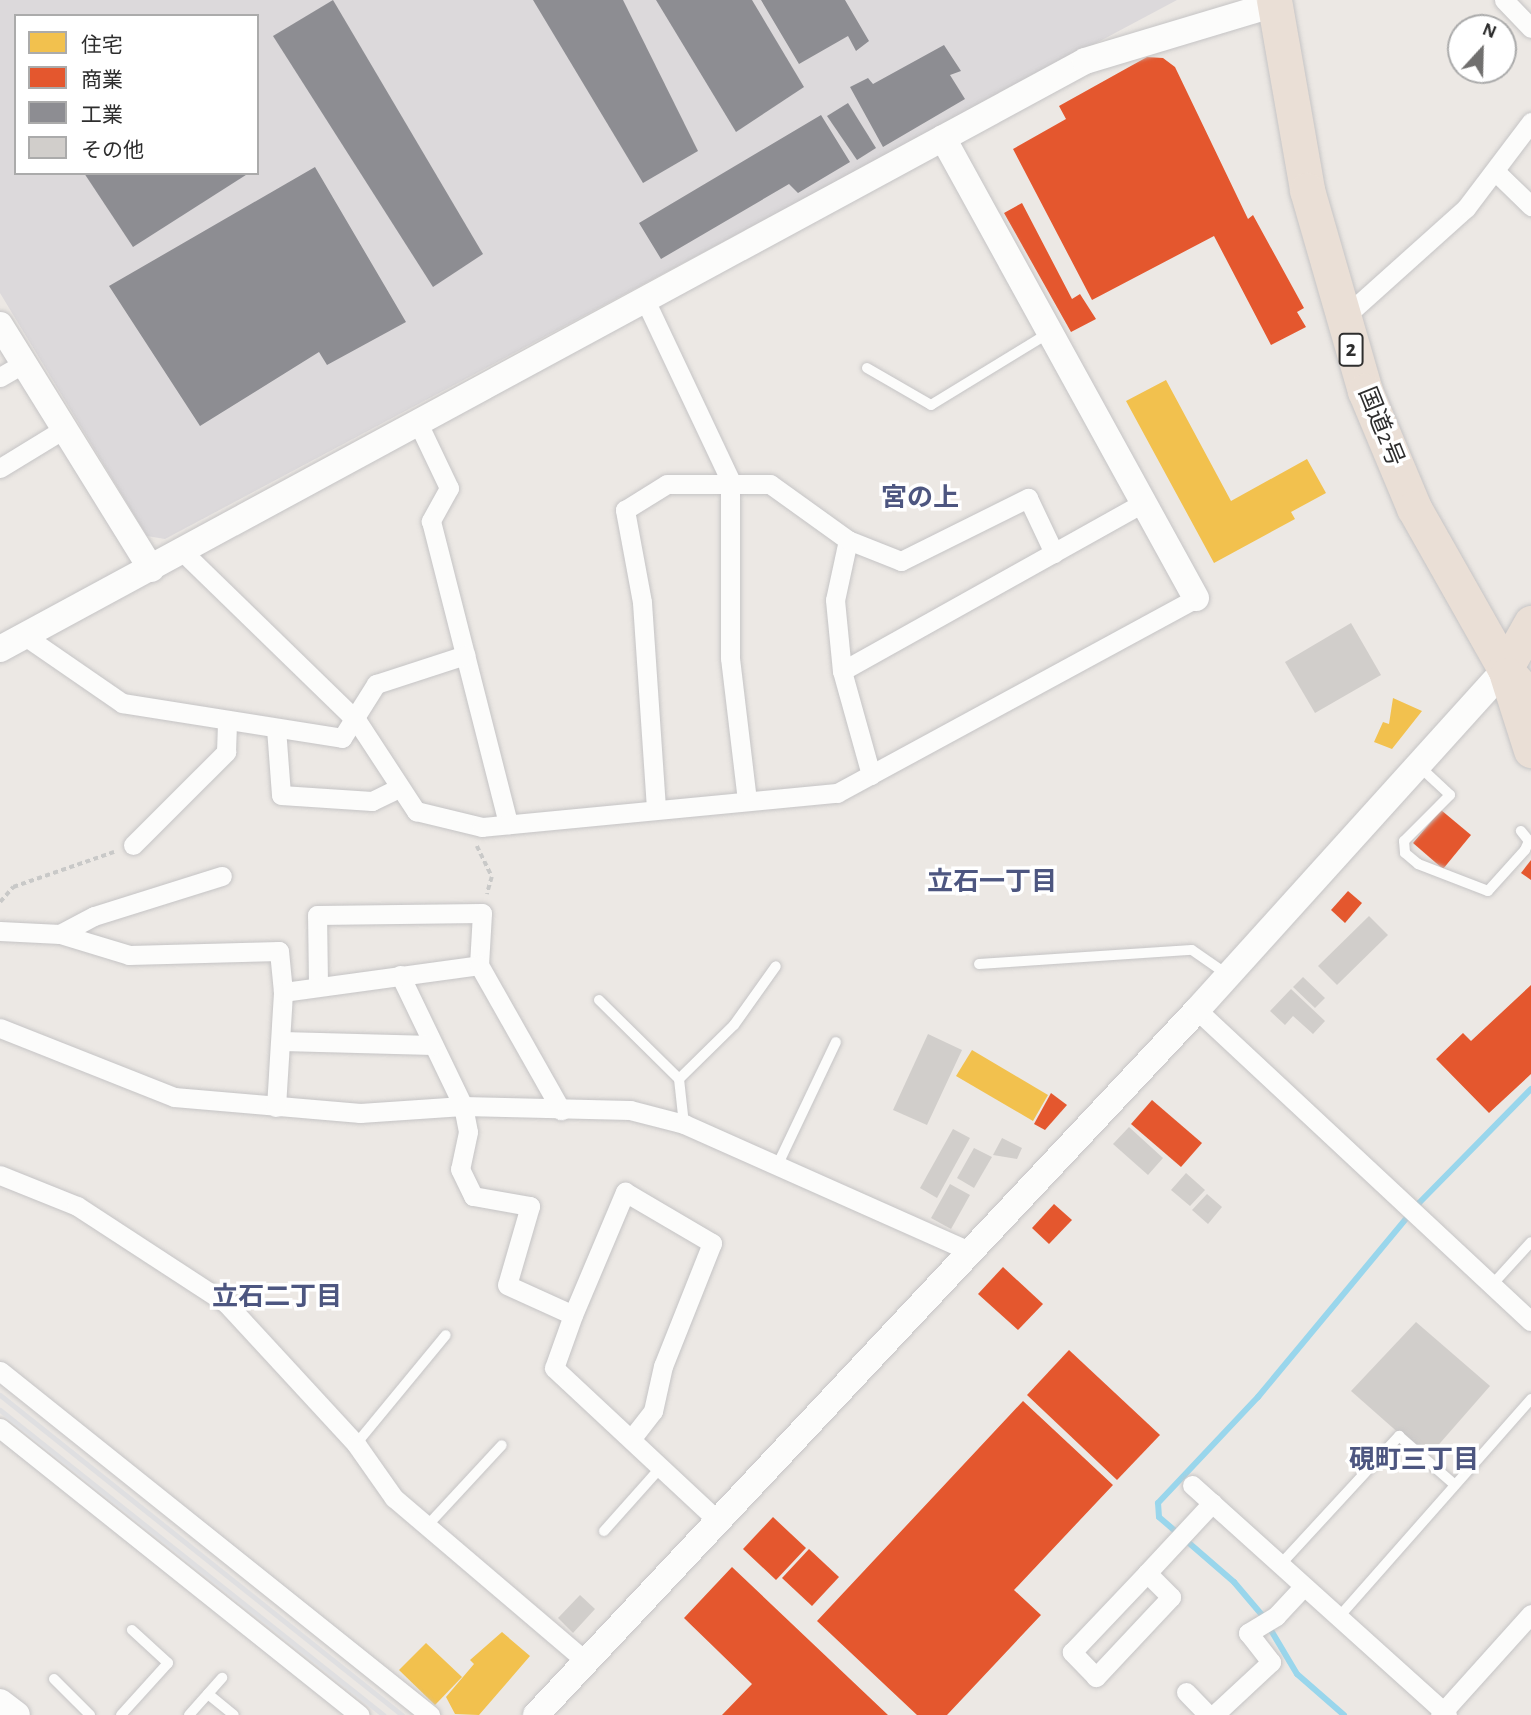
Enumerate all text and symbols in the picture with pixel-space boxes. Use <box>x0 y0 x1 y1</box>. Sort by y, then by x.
legend <box>14 14 259 175</box>
north arrow <box>1447 14 1517 84</box>
text: N <box>1480 20 1499 42</box>
text: 住宅 <box>81 35 123 56</box>
text: 商業 <box>81 70 123 91</box>
text: 工業 <box>81 105 123 126</box>
text: その他 <box>81 140 144 161</box>
road number: 2 <box>1337 330 1365 370</box>
street label: 国道2号 <box>1351 383 1409 471</box>
district label: 宮の上 <box>881 483 959 515</box>
district label: 立石一丁目 <box>927 867 1057 899</box>
district label: 立石二丁目 <box>212 1282 342 1314</box>
district label: 硯町三丁目 <box>1349 1445 1479 1477</box>

